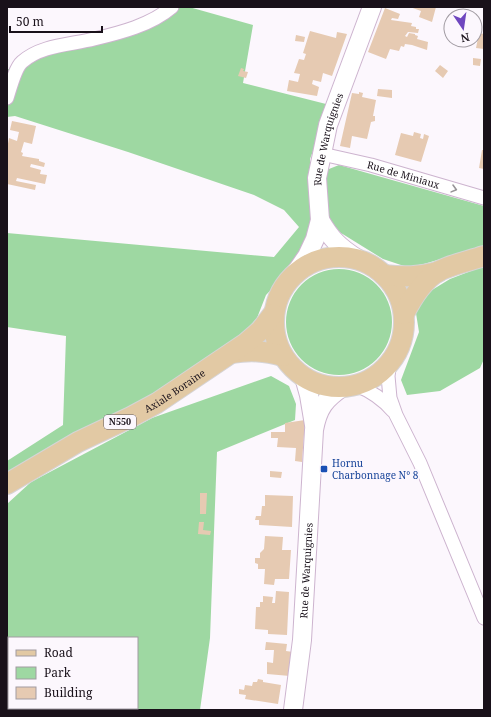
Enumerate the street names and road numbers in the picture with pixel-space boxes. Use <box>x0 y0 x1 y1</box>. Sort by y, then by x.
street label: Rue de Warquignies <box>310 90 347 186</box>
street label: Rue de Miniaux <box>366 157 442 192</box>
street label: Axiale Boraine <box>142 366 208 416</box>
road number: N550 <box>104 415 136 429</box>
street label: Rue de Warquignies <box>296 522 316 619</box>

